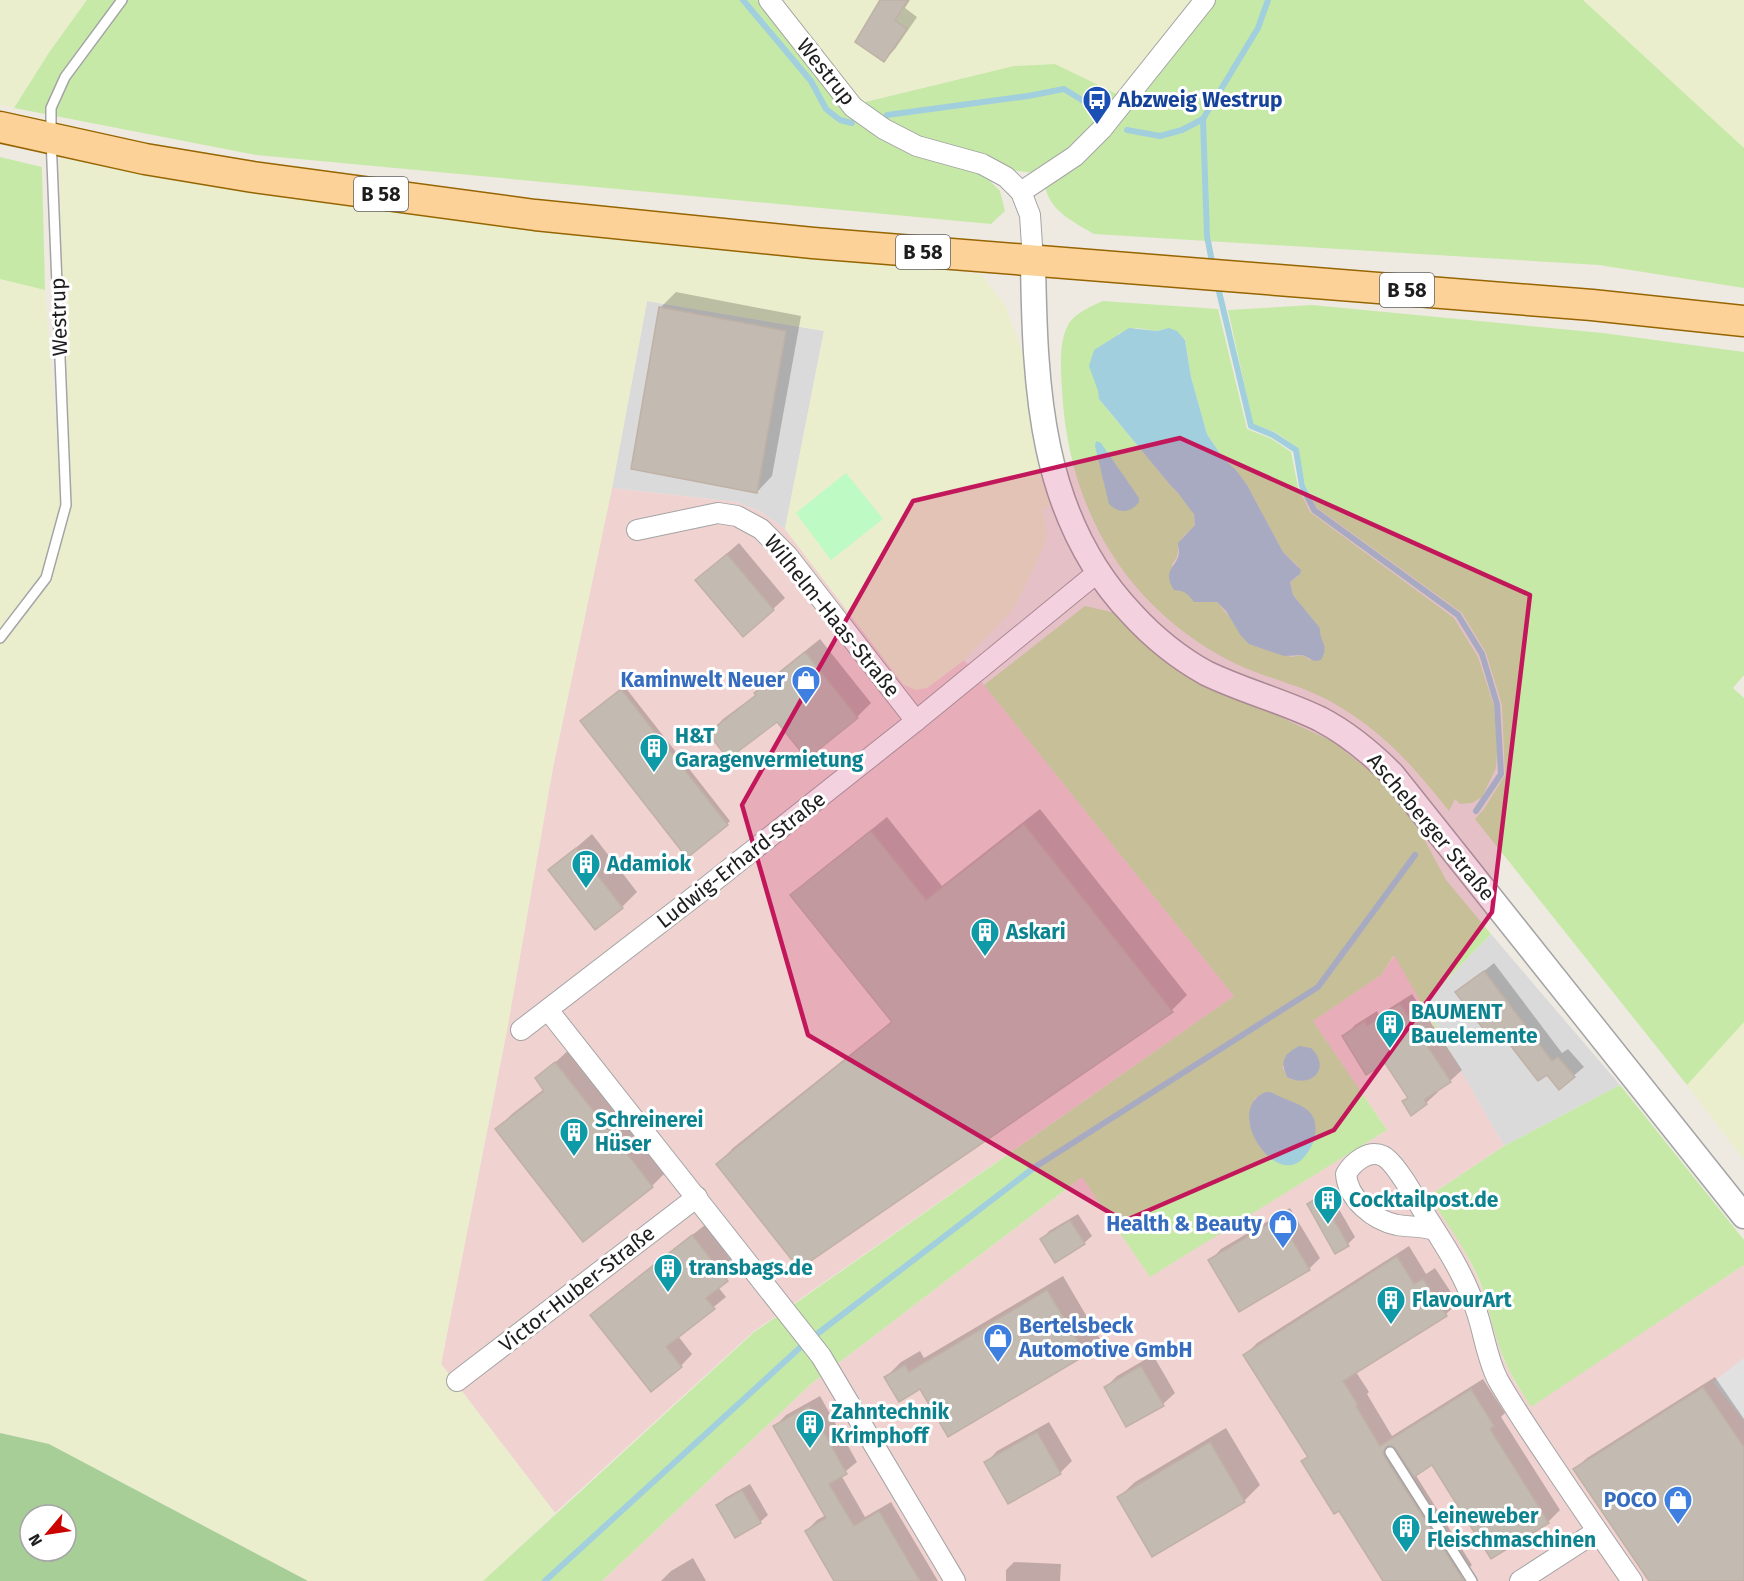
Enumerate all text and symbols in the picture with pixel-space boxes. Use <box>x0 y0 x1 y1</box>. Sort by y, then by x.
street label: Westrup <box>791 33 861 111</box>
bus stop icon: Abzweig Westrup <box>1081 84 1113 126</box>
place label: Abzweig Westrup <box>1117 87 1283 113</box>
road number: B 58 <box>354 177 408 211</box>
road number: B 58 <box>896 235 950 269</box>
road number: B 58 <box>1380 273 1434 307</box>
street label: Westrup <box>45 277 73 357</box>
street label: Wilhelm-Haas-Straße <box>758 530 906 702</box>
shop icon: Kaminwelt Neuer <box>790 664 822 706</box>
place label: Kaminwelt Neuer <box>620 667 786 693</box>
place label: H&T Garagenvermietung <box>675 723 864 773</box>
building icon: H&T Garagenvermietung <box>638 732 670 774</box>
street label: Ascheberger Straße <box>1362 748 1500 906</box>
street label: Ludwig-Erhard-Straße <box>651 786 831 934</box>
building icon: Adamiok <box>570 848 602 890</box>
place label: Adamiok <box>606 851 691 877</box>
building icon: Askari <box>969 916 1001 958</box>
place label: Askari <box>1005 919 1066 945</box>
place label: BAUMENT Bauelemente <box>1411 999 1538 1049</box>
building icon: BAUMENT Bauelemente <box>1374 1008 1406 1050</box>
place label: Schreinerei Hüser <box>595 1107 704 1157</box>
building icon: Schreinerei Hüser <box>558 1116 590 1158</box>
building icon: Cocktailpost.de <box>1312 1184 1344 1226</box>
place label: Cocktailpost.de <box>1349 1187 1499 1213</box>
shop icon: Health & Beauty <box>1267 1208 1299 1250</box>
place label: Health & Beauty <box>1106 1211 1262 1237</box>
street label: Victor-Huber-Straße <box>494 1220 660 1358</box>
building icon: transbags.de <box>652 1252 684 1294</box>
place label: transbags.de <box>689 1255 813 1281</box>
building icon: FlavourArt <box>1375 1284 1407 1326</box>
place label: FlavourArt <box>1412 1287 1512 1313</box>
place label: Bertelsbeck Automotive GmbH <box>1018 1313 1192 1363</box>
shop icon: Bertelsbeck Automotive GmbH <box>982 1322 1014 1364</box>
place label: Zahntechnik Krimphoff <box>831 1399 949 1449</box>
building icon: Zahntechnik Krimphoff <box>794 1408 826 1450</box>
shop icon: POCO <box>1662 1484 1694 1526</box>
place label: POCO <box>1604 1487 1657 1513</box>
north arrow <box>18 1503 78 1563</box>
place label: Leineweber Fleischmaschinen <box>1427 1503 1596 1553</box>
building icon: Leineweber Fleischmaschinen <box>1390 1512 1422 1554</box>
text: N <box>24 1531 46 1549</box>

